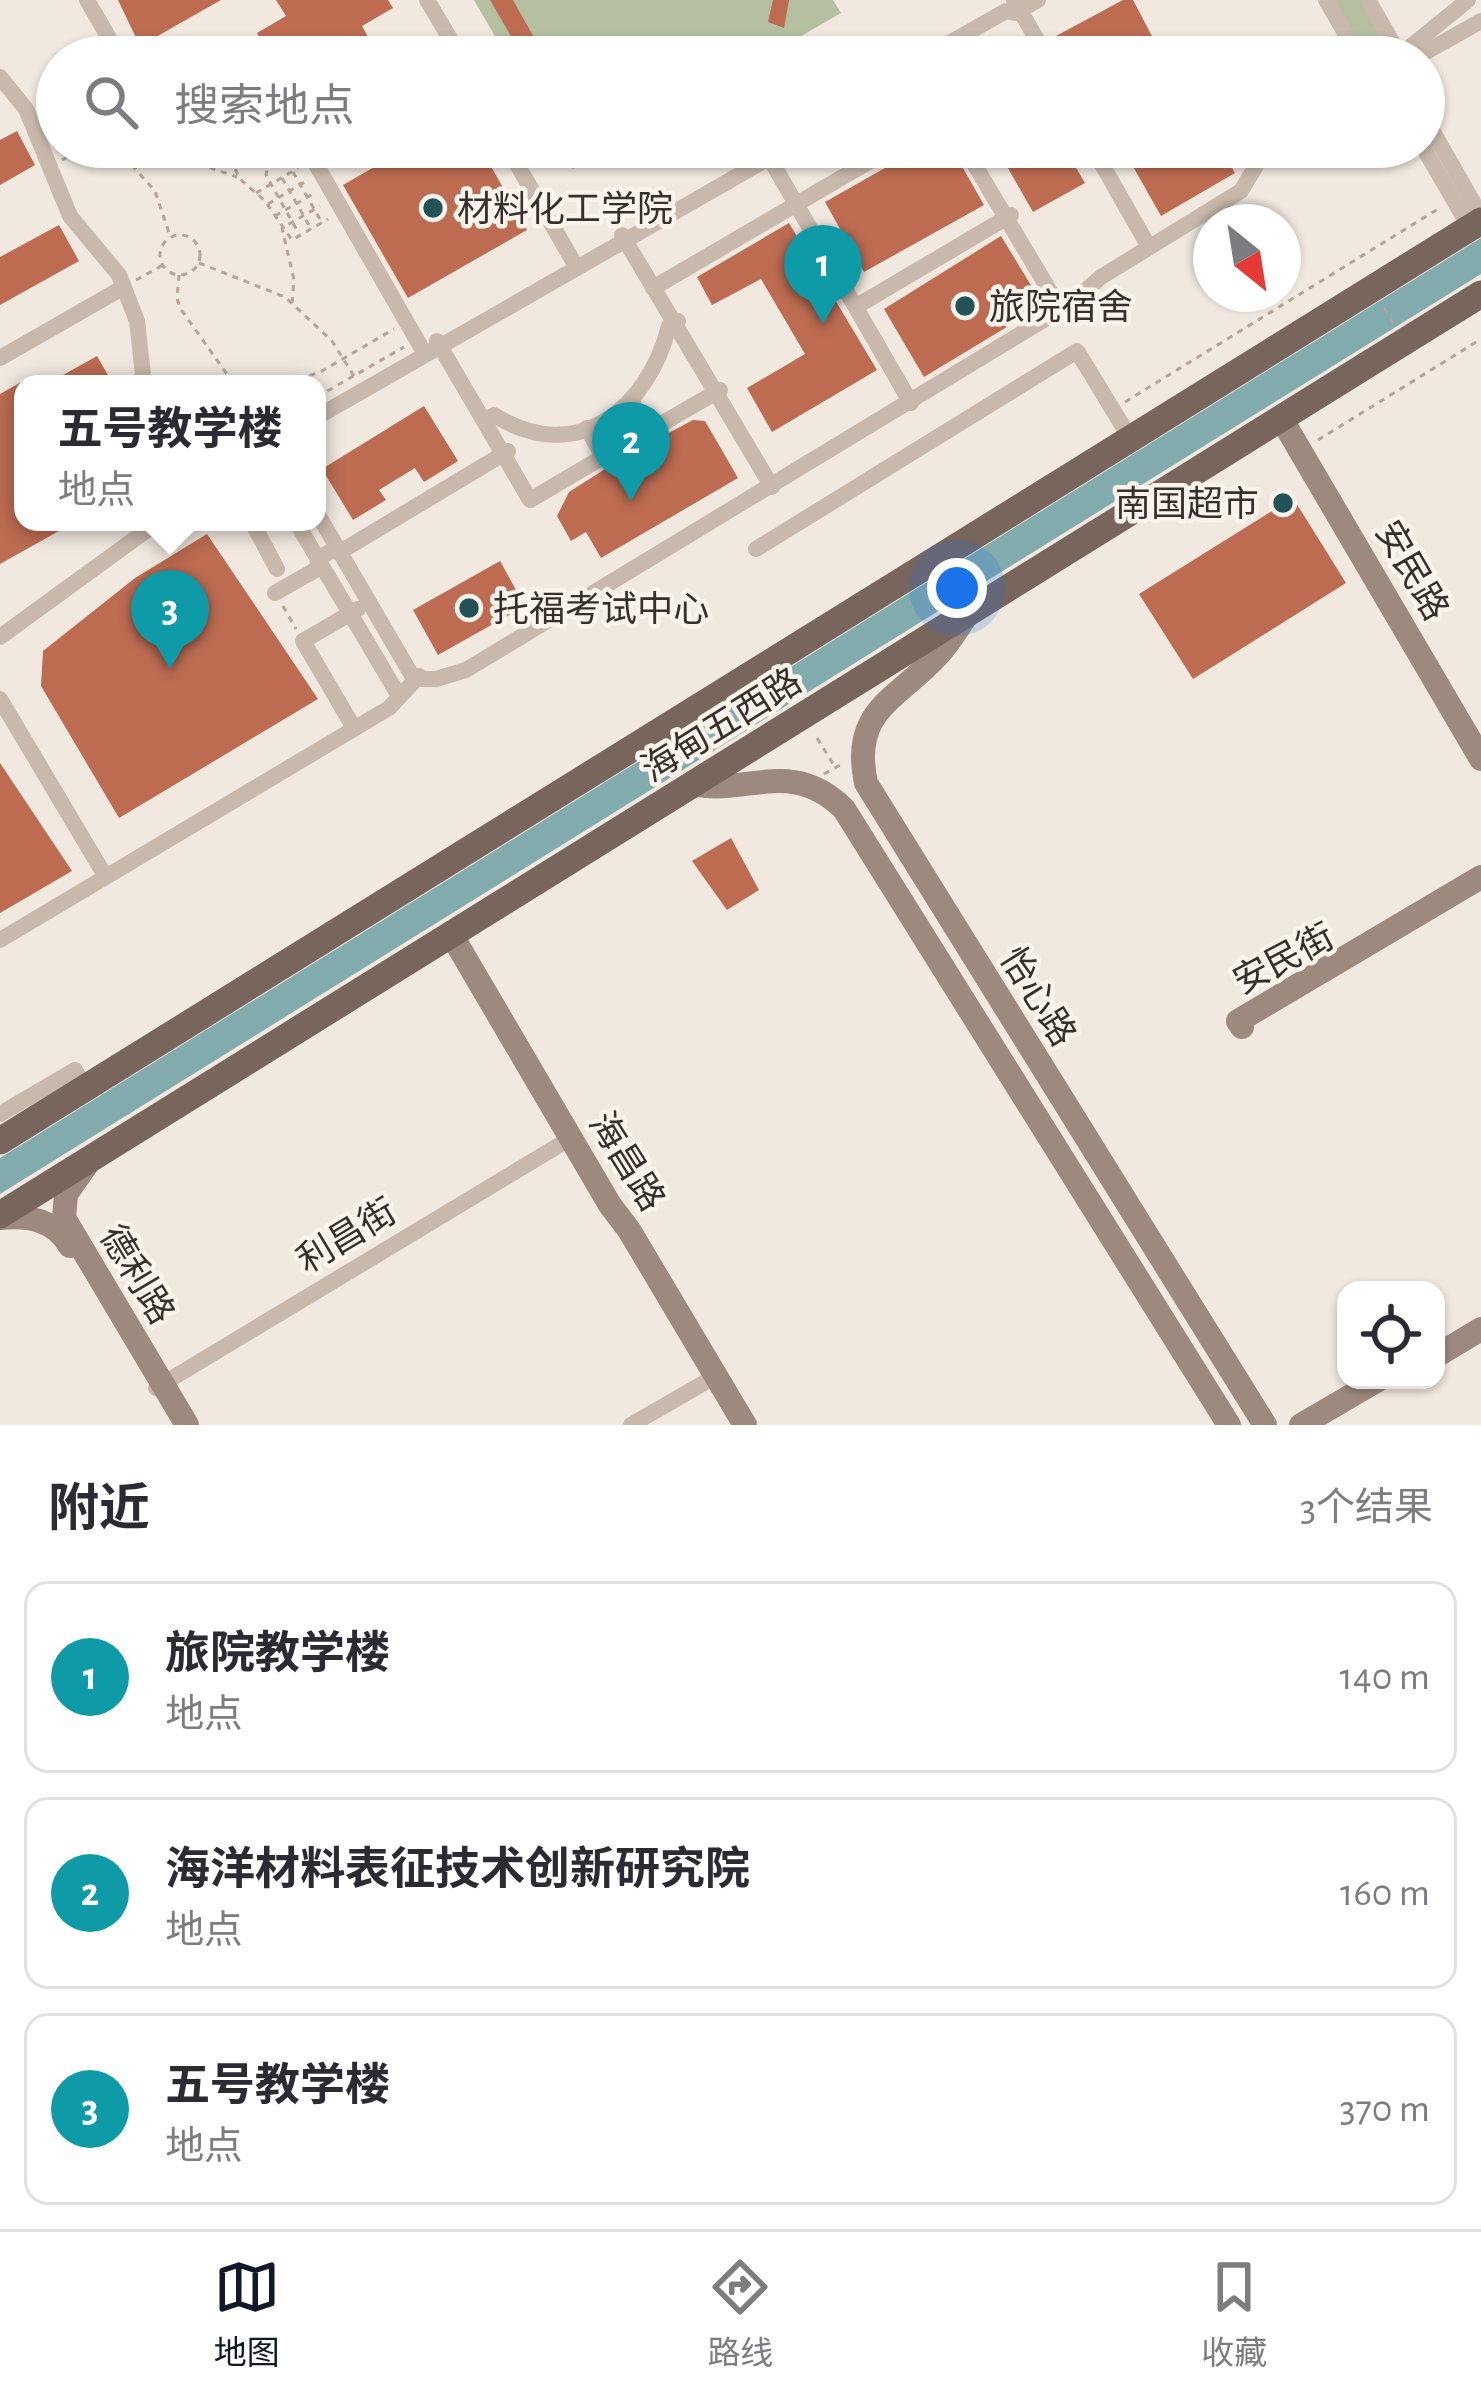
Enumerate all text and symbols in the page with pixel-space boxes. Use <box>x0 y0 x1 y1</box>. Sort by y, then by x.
search box <box>36 36 1445 168</box>
icon: search <box>78 69 144 135</box>
text: 搜索地点 <box>174 85 354 130</box>
place label: 材料化工学院 <box>457 190 673 228</box>
marker: 材料化工学院 <box>420 195 446 221</box>
north arrow <box>1193 204 1301 312</box>
pin: 1 <box>784 225 862 324</box>
place label: 旅院宿舍 <box>989 288 1133 326</box>
marker: 旅院宿舍 <box>952 293 978 319</box>
popup <box>14 375 326 531</box>
pin: 2 <box>592 402 670 501</box>
text: 五号教学楼 <box>57 408 283 453</box>
text: 地点 <box>57 472 136 511</box>
place label: 南国超市 <box>1115 485 1259 523</box>
marker: 南国超市 <box>1270 490 1296 516</box>
street label: 安民路 <box>1369 514 1456 627</box>
your location <box>927 558 987 618</box>
pin: 3 <box>131 570 209 669</box>
place label: 托福考试中心 <box>493 590 709 628</box>
marker: 托福考试中心 <box>456 595 482 621</box>
street label: 海甸五西路 <box>635 661 808 789</box>
street label: 安民街 <box>1227 917 1340 1001</box>
street label: 怡心路 <box>993 941 1083 1052</box>
street label: 海昌路 <box>582 1106 672 1217</box>
street label: 利昌街 <box>290 1192 403 1280</box>
street label: 德利路 <box>93 1218 181 1331</box>
map controls <box>1337 1281 1445 1389</box>
button: locate <box>1337 1281 1445 1389</box>
text: 附近 <box>48 1484 150 1535</box>
text: 3个结果 <box>1300 1489 1433 1528</box>
text: 旅院教学楼 <box>165 1632 390 1677</box>
text: 1 <box>83 1658 97 1697</box>
text: 140 m <box>1340 1658 1430 1697</box>
text: 地点 <box>165 1696 243 1735</box>
text: 海洋材料表征技术创新研究院 <box>165 1848 750 1893</box>
text: 2 <box>81 1874 99 1913</box>
text: 160 m <box>1340 1874 1430 1913</box>
text: 地点 <box>165 1912 243 1951</box>
text: 五号教学楼 <box>165 2064 390 2109</box>
text: 3 <box>82 2090 98 2129</box>
text: 370 m <box>1339 2090 1430 2129</box>
text: 地点 <box>165 2128 243 2167</box>
tab: 地图 <box>214 2254 280 2375</box>
tab: 路线 <box>707 2254 773 2375</box>
tab: 收藏 <box>1201 2254 1267 2375</box>

